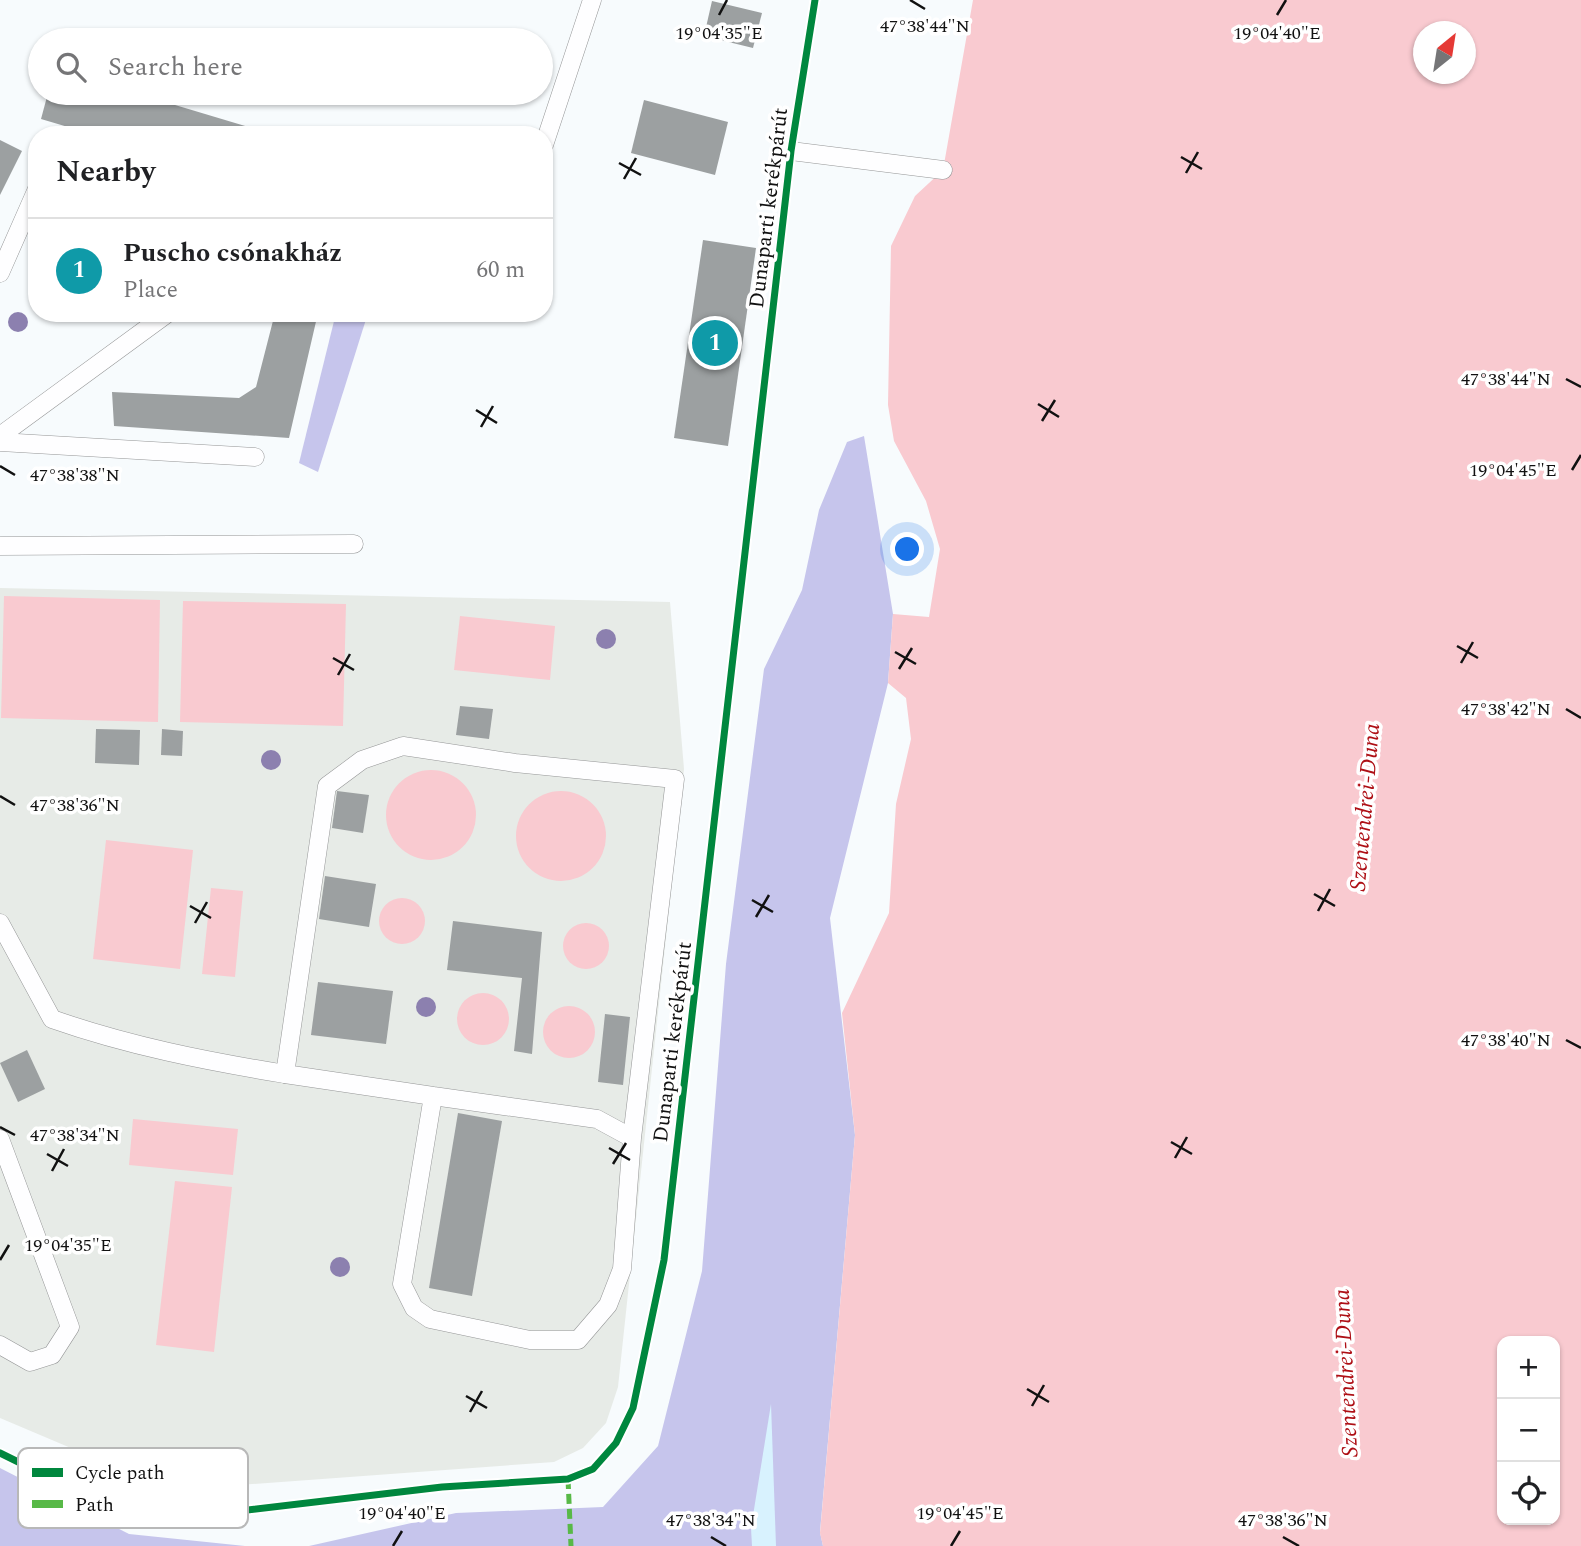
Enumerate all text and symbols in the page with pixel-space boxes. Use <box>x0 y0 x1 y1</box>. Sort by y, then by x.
text: 47°38'44"N <box>880 13 970 40</box>
text: 19°04'35"E <box>675 20 763 47</box>
text: 19°04'40"E <box>1233 20 1321 47</box>
north arrow <box>1413 21 1476 84</box>
search box <box>28 28 553 105</box>
text: Search here <box>108 47 243 87</box>
icon: search <box>52 48 90 86</box>
street label: Dunaparti kerékpárút <box>741 106 797 310</box>
text: Nearby <box>56 149 155 195</box>
text: Puscho csónakház <box>123 233 342 273</box>
text: 1 <box>73 253 85 288</box>
text: 60 m <box>476 253 525 288</box>
text: Place <box>123 273 178 308</box>
pin: 1 <box>692 317 738 369</box>
text: 47°38'44"N <box>1461 366 1551 393</box>
text: 19°04'45"E <box>1469 457 1557 484</box>
text: 47°38'38"N <box>30 462 120 489</box>
your location <box>890 532 924 566</box>
text: 47°38'42"N <box>1461 696 1551 723</box>
water label: Szentendrei-Duna <box>1341 721 1390 893</box>
text: 47°38'36"N <box>30 792 120 819</box>
street label: Dunaparti kerékpárút <box>645 940 701 1144</box>
text: 47°38'40"N <box>1461 1027 1551 1054</box>
text: 47°38'34"N <box>30 1122 120 1149</box>
text: 19°04'35"E <box>24 1232 112 1259</box>
water label: Szentendrei-Duna <box>1325 1288 1368 1458</box>
map controls <box>1497 1336 1560 1525</box>
button: + <box>1497 1336 1560 1399</box>
button: − <box>1497 1399 1560 1462</box>
legend <box>18 1448 248 1528</box>
text: Cycle path <box>75 1459 165 1488</box>
button: locate <box>1497 1462 1560 1525</box>
text: Path <box>75 1491 114 1520</box>
text: 19°04'40"E <box>358 1500 446 1527</box>
text: 19°04'45"E <box>916 1500 1004 1527</box>
text: 47°38'34"N <box>666 1507 756 1534</box>
text: 47°38'36"N <box>1238 1507 1328 1534</box>

